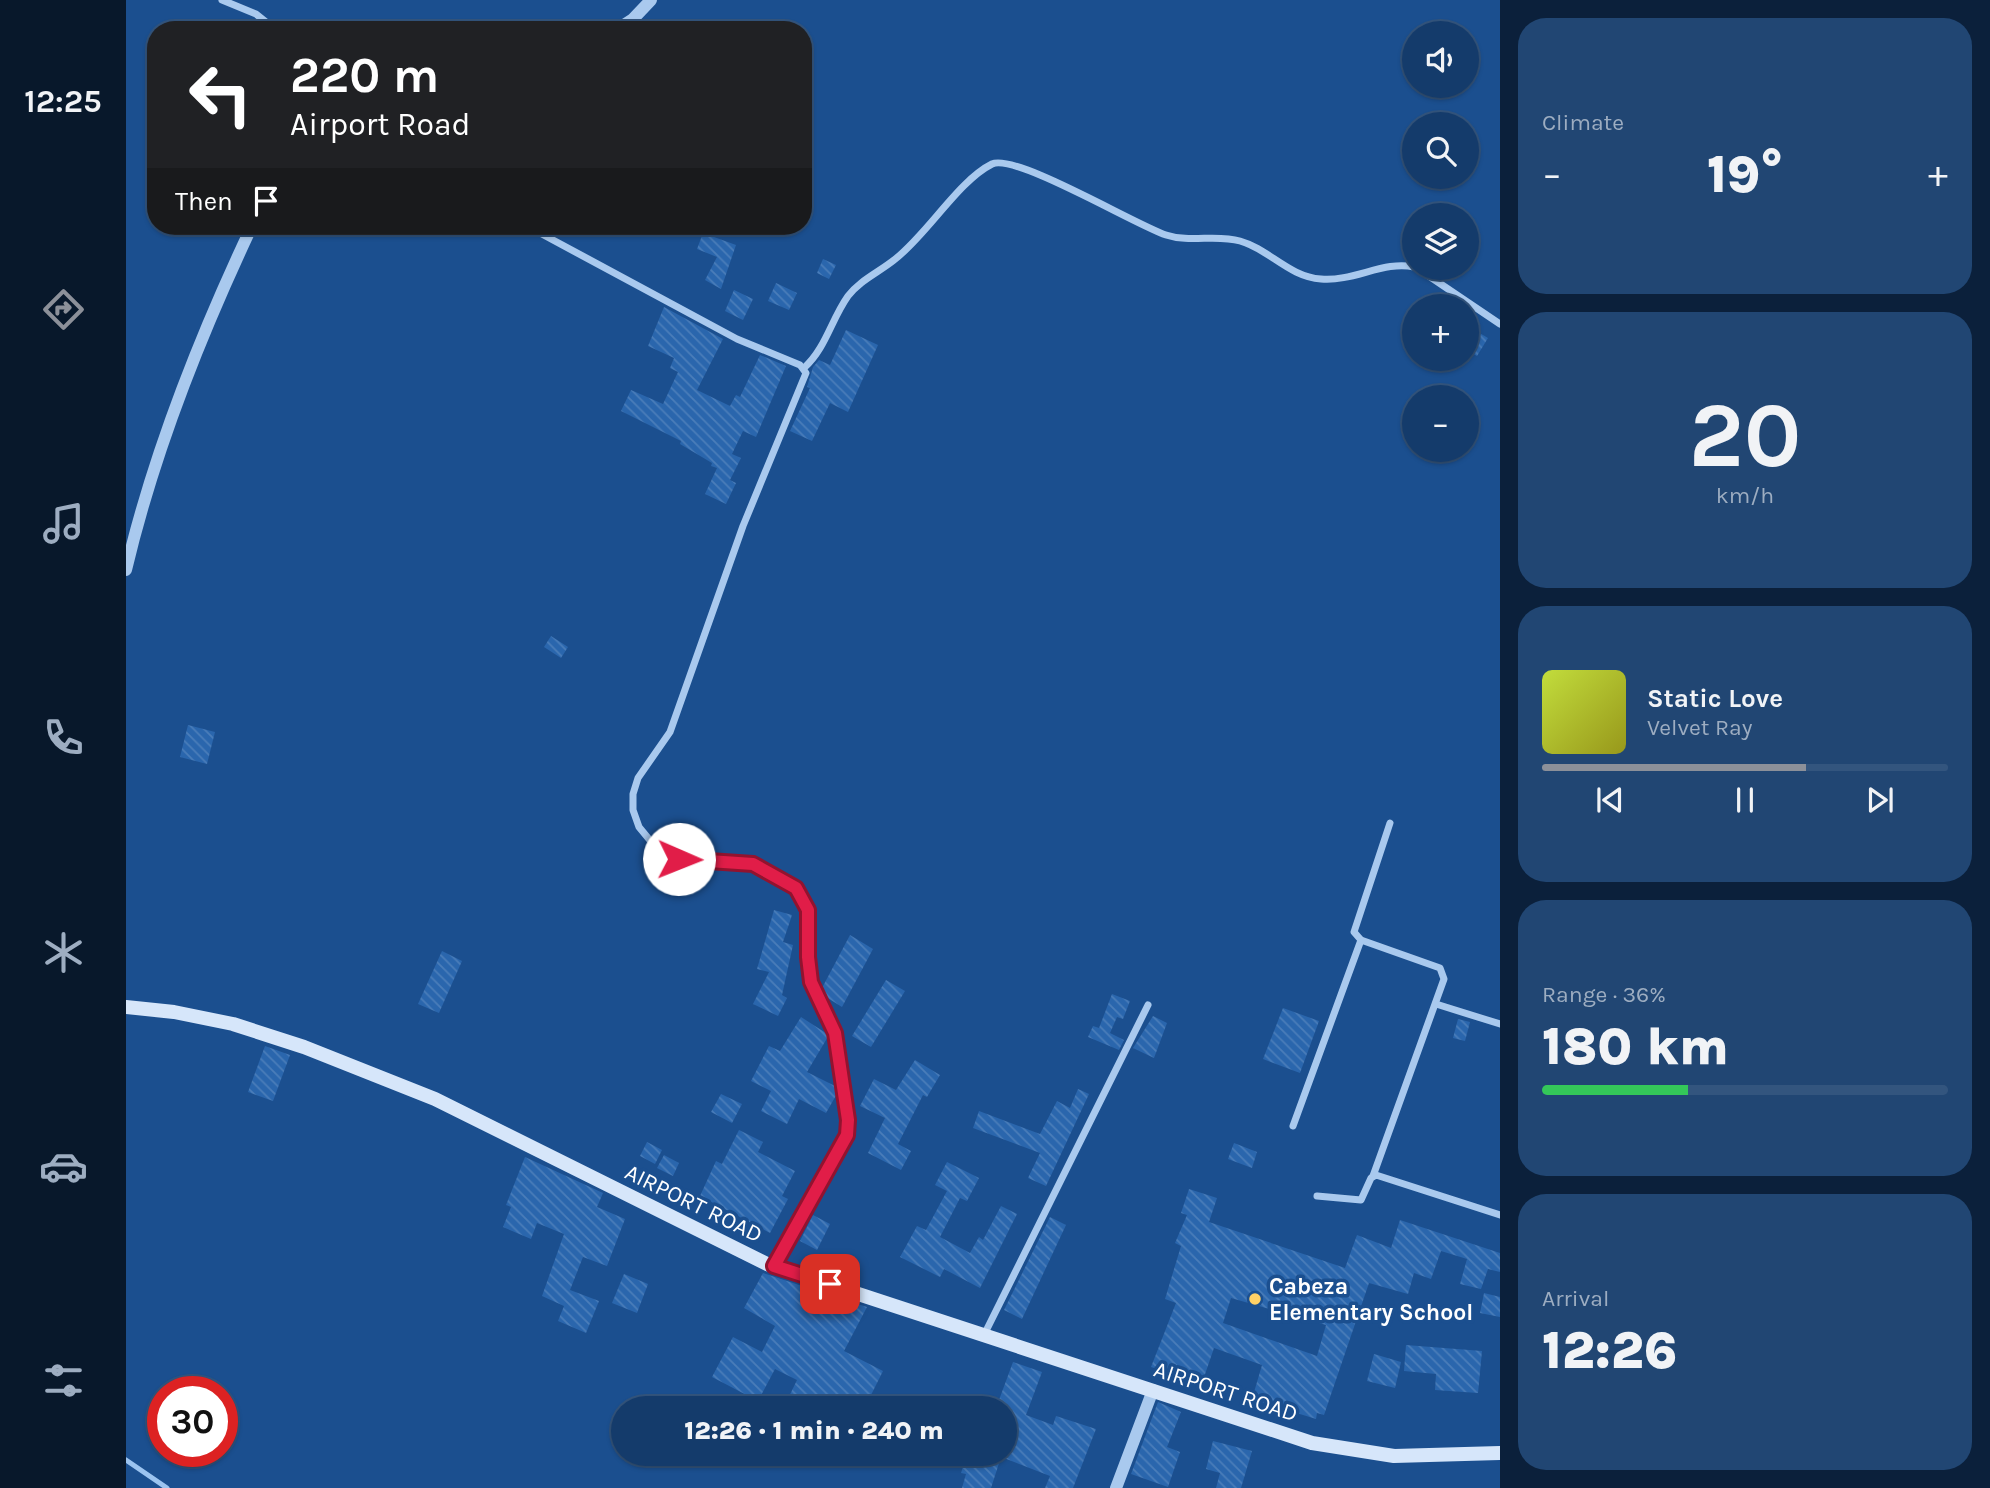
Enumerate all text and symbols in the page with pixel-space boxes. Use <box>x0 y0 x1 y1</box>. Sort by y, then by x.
map controls <box>1402 21 1479 462</box>
button: sound <box>1402 21 1479 98</box>
text: 220 m <box>290 47 439 104</box>
icon: left <box>175 49 266 140</box>
text: 12:25 <box>24 83 102 120</box>
text: Airport Road <box>290 106 471 143</box>
text: Climate <box>1542 109 1624 136</box>
button: search <box>1402 112 1479 189</box>
text: 19° <box>1707 144 1783 205</box>
text: − <box>1542 152 1562 197</box>
text: + <box>1928 152 1948 197</box>
icon: arrive <box>247 182 285 220</box>
text: Then <box>175 186 233 217</box>
button: layers <box>1402 203 1479 280</box>
icon: directions <box>39 285 88 334</box>
button: + <box>1402 294 1479 371</box>
text: 20 <box>1689 383 1801 489</box>
button: − <box>1402 385 1479 462</box>
text: km/h <box>1716 482 1774 509</box>
icon: music <box>39 499 88 548</box>
text: Static Love <box>1647 683 1783 714</box>
icon: phone <box>39 713 88 762</box>
text: Velvet Ray <box>1647 714 1752 741</box>
icon: previous <box>1591 781 1629 819</box>
icon: pause <box>1726 781 1764 819</box>
icon: next <box>1861 781 1899 819</box>
position arrow <box>642 822 716 896</box>
icon: climate <box>39 928 88 977</box>
text: Range · 36% <box>1542 981 1666 1008</box>
text: 180 km <box>1542 1016 1729 1077</box>
icon: car <box>39 1142 88 1191</box>
street label: AIRPORT ROAD <box>621 1158 767 1248</box>
pin <box>800 1254 860 1314</box>
icon: arrive <box>811 1265 849 1303</box>
place label: Cabeza Elementary School <box>1269 1273 1473 1326</box>
text: Arrival <box>1542 1285 1609 1312</box>
marker: Cabeza Elementary School <box>1247 1291 1263 1307</box>
text: 12:26 <box>1542 1320 1677 1381</box>
icon: filters <box>39 1356 88 1405</box>
street label: AIRPORT ROAD <box>1150 1356 1301 1427</box>
speed limit sign: 30 <box>147 1376 238 1467</box>
text: 12:26 · 1 min · 240 m <box>684 1415 944 1446</box>

